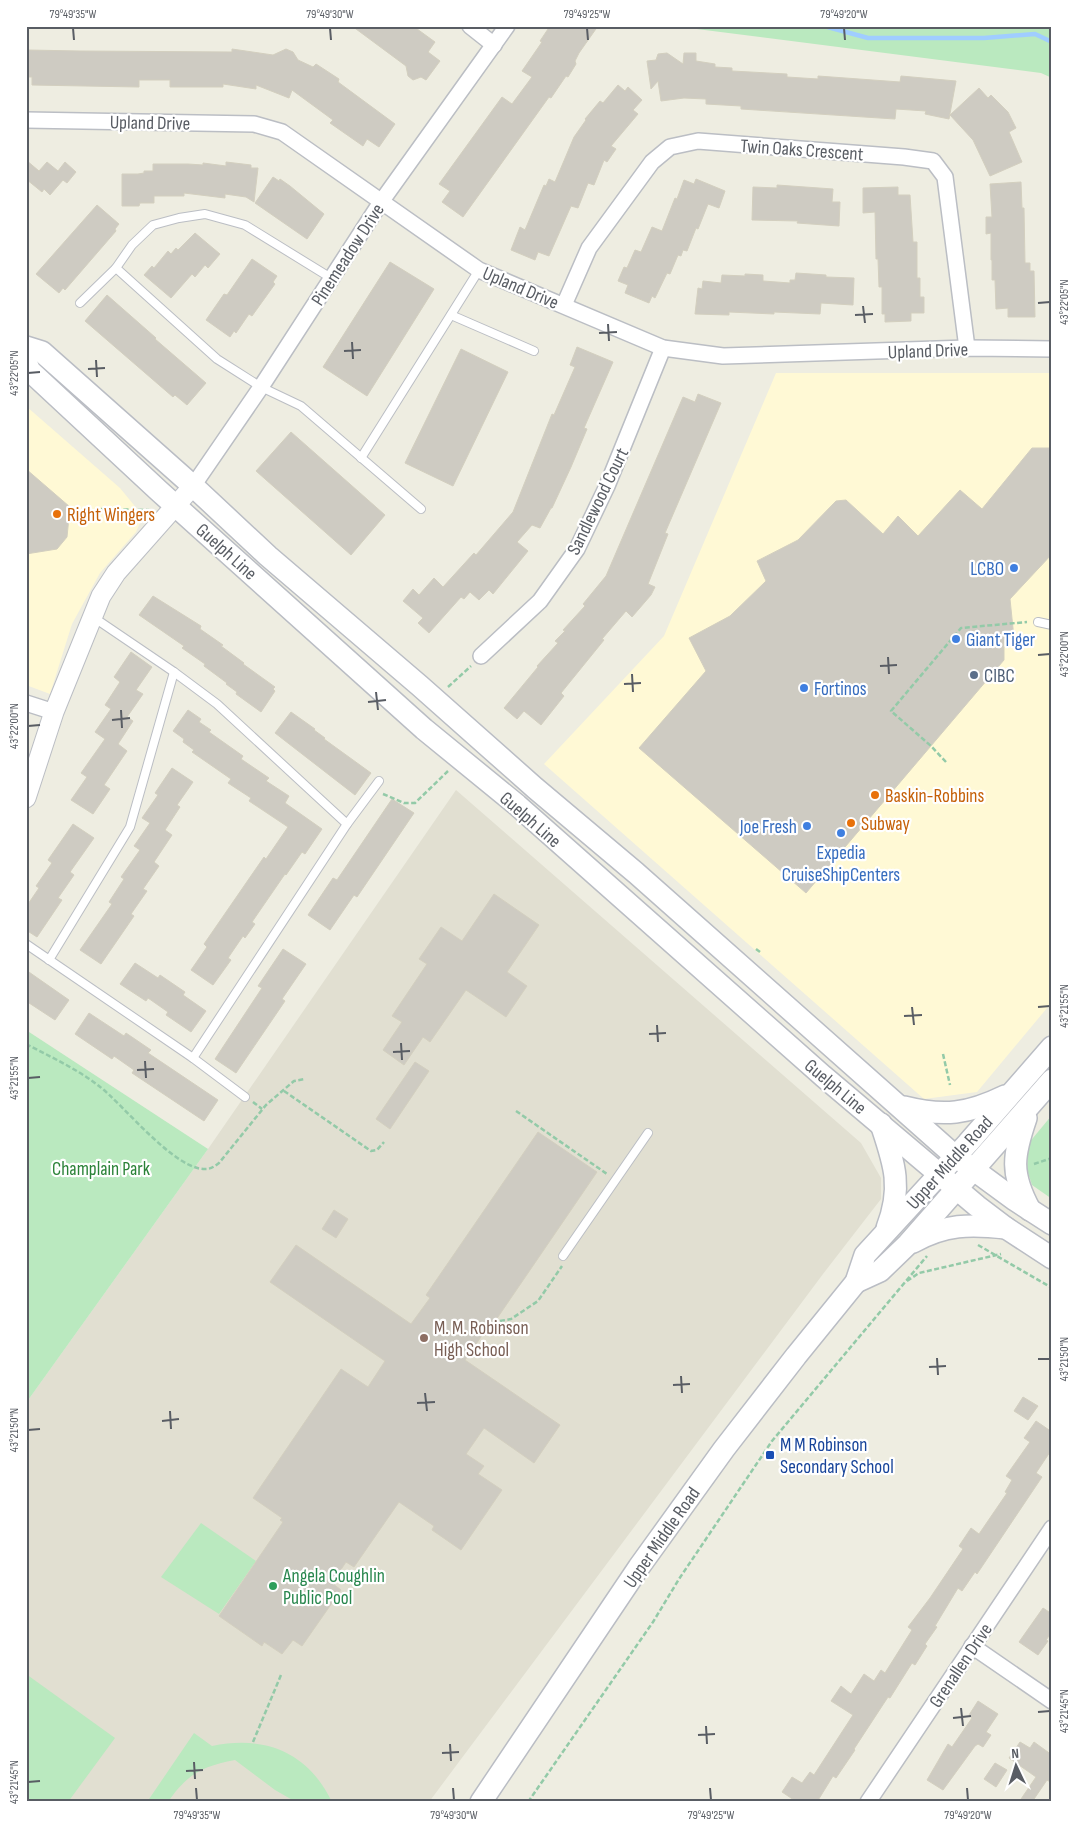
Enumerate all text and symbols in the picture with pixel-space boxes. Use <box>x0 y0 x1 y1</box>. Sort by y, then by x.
text: 79°49'35"W <box>50 7 97 22</box>
text: 79°49'30"W <box>306 7 354 22</box>
text: 79°49'25"W <box>564 7 611 22</box>
text: 79°49'20"W <box>820 7 868 22</box>
street label: Upland Drive <box>110 111 190 136</box>
street label: Twin Oaks Crescent <box>739 135 865 166</box>
street label: Pinemeadow Drive <box>307 199 390 310</box>
street label: Upland Drive <box>479 262 562 315</box>
text: 43°22'05"N <box>1057 279 1072 325</box>
street label: Upland Drive <box>887 339 969 364</box>
text: 43°22'05"N <box>7 350 22 396</box>
street label: Sandlewood Court <box>563 444 634 559</box>
place label: Right Wingers <box>67 504 155 527</box>
marker: Right Wingers <box>51 508 63 520</box>
street label: Guelph Line <box>191 519 261 585</box>
place label: LCBO <box>970 558 1004 581</box>
marker: LCBO <box>1008 562 1020 574</box>
place label: Giant Tiger <box>966 629 1036 652</box>
text: 43°22'00"N <box>1057 631 1072 677</box>
marker: Giant Tiger <box>950 633 962 645</box>
place label: CIBC <box>984 665 1015 688</box>
marker: CIBC <box>968 669 980 681</box>
place label: Fortinos <box>814 678 867 701</box>
marker: Fortinos <box>798 682 810 694</box>
text: 43°22'00"N <box>7 703 22 749</box>
place label: Baskin-Robbins <box>885 785 984 808</box>
street label: Guelph Line <box>495 787 565 853</box>
marker: Baskin-Robbins <box>869 789 881 801</box>
place label: Subway <box>861 813 910 836</box>
place label: Joe Fresh <box>739 816 797 839</box>
marker: Subway <box>845 817 857 829</box>
marker: Joe Fresh <box>801 820 813 832</box>
marker: Expedia CruiseShipCenters <box>835 827 847 839</box>
place label: Expedia CruiseShipCenters <box>782 842 900 887</box>
text: 43°21'55"N <box>1057 984 1072 1028</box>
street label: Guelph Line <box>799 1055 871 1120</box>
text: 43°21'55"N <box>7 1056 22 1100</box>
street label: Upper Middle Road <box>902 1112 998 1214</box>
park label: Champlain Park <box>52 1158 151 1181</box>
place label: M. M. Robinson High School <box>434 1317 529 1362</box>
marker: M. M. Robinson High School <box>418 1332 430 1344</box>
text: 43°21'50"N <box>1057 1337 1072 1381</box>
text: 43°21'50"N <box>7 1408 22 1452</box>
place label: M M Robinson Secondary School <box>780 1434 894 1479</box>
marker: M M Robinson Secondary School <box>764 1449 776 1461</box>
street label: Upper Middle Road <box>619 1483 705 1593</box>
place label: Angela Coughlin Public Pool <box>282 1565 385 1610</box>
marker: Angela Coughlin Public Pool <box>267 1580 279 1592</box>
street label: Grenallen Drive <box>925 1619 998 1712</box>
text: 43°21'45"N <box>1057 1689 1072 1733</box>
north arrow <box>990 1740 1040 1790</box>
text: N <box>1011 1745 1019 1762</box>
text: 43°21'45"N <box>7 1760 22 1804</box>
text: 79°49'35"W <box>174 1808 221 1823</box>
text: 79°49'30"W <box>430 1808 478 1823</box>
text: 79°49'25"W <box>688 1808 735 1823</box>
text: 79°49'20"W <box>944 1808 992 1823</box>

